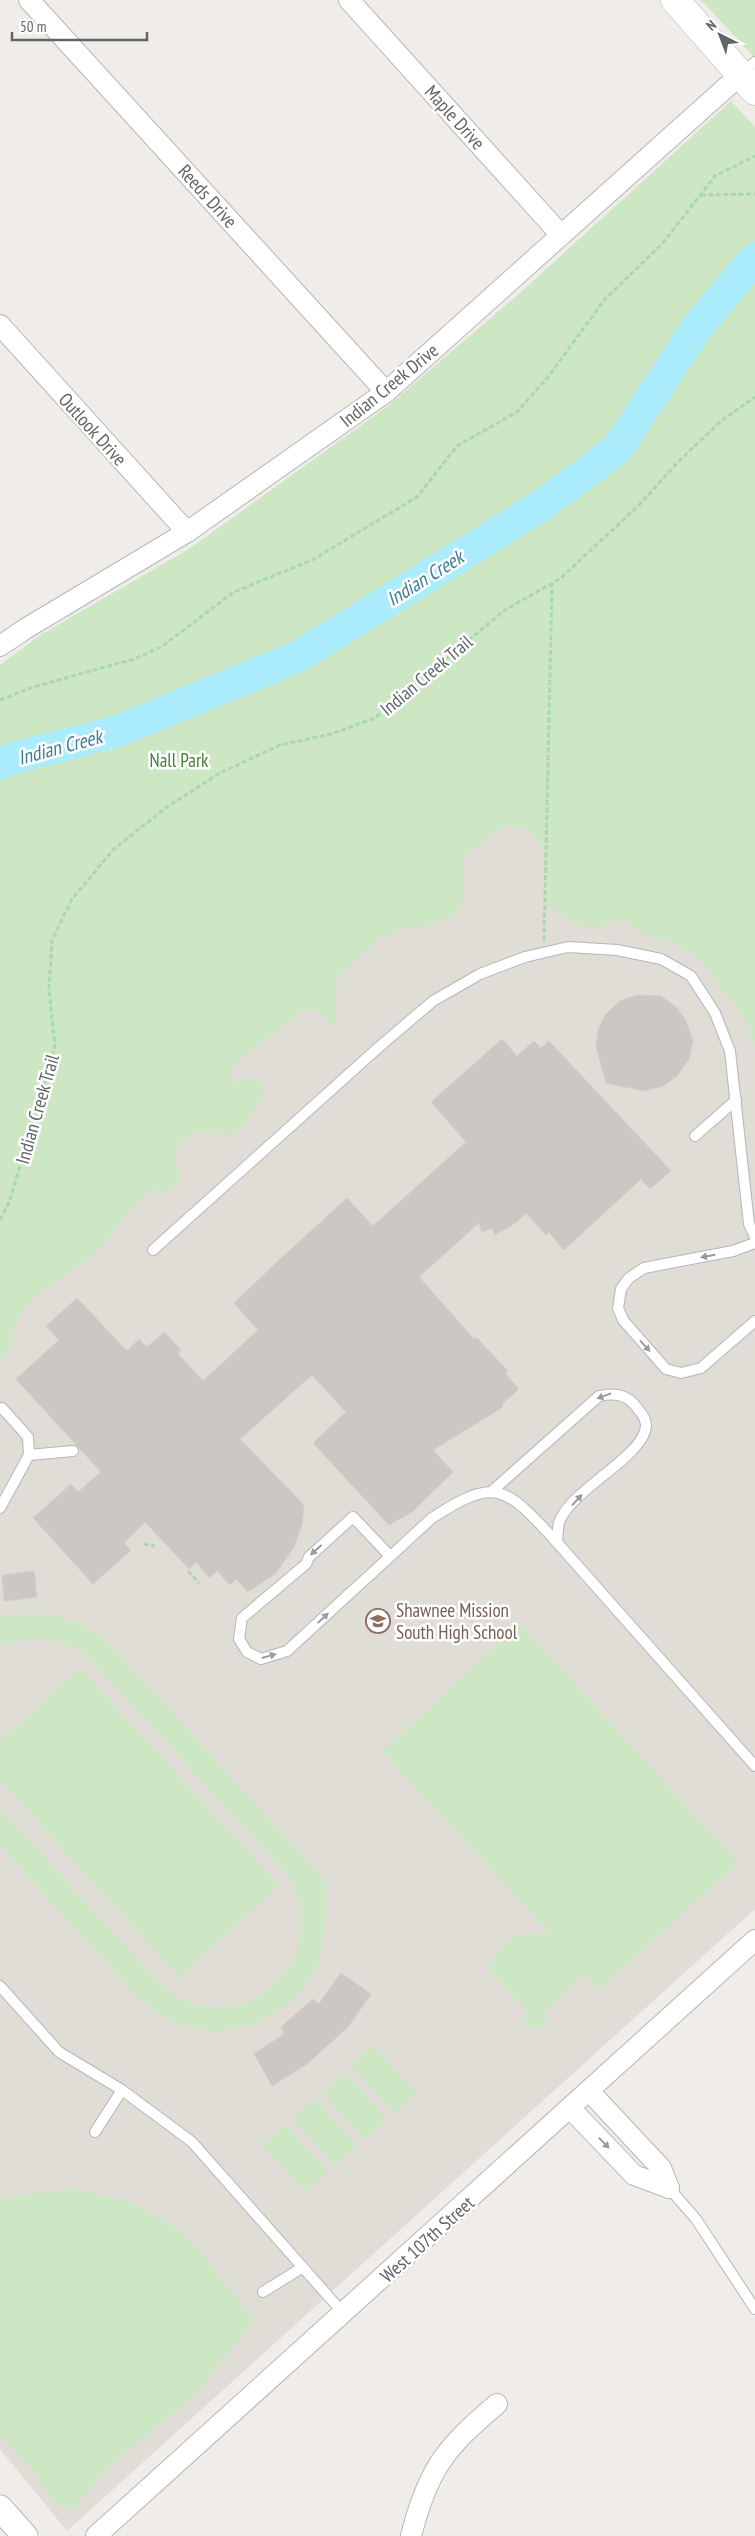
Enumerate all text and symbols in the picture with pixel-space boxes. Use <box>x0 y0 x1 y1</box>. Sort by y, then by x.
scale bar <box>12 10 148 42</box>
north arrow <box>695 10 745 60</box>
text: N <box>702 16 720 35</box>
text: 50 m <box>20 17 46 36</box>
street label: Maple Drive <box>420 80 490 154</box>
street label: Reeds Drive <box>173 159 243 233</box>
street label: Indian Creek Drive <box>335 338 443 432</box>
street label: Outlook Drive <box>54 387 132 471</box>
water label: Indian Creek <box>382 543 470 612</box>
street label: Indian Creek Trail <box>375 629 477 721</box>
water label: Indian Creek <box>15 723 107 771</box>
park label: Nall Park <box>150 748 209 772</box>
street label: Indian Creek Trail <box>10 1051 64 1167</box>
one-way arrow <box>700 1252 716 1260</box>
one-way arrow <box>639 1339 650 1352</box>
one-way arrow <box>596 1392 611 1400</box>
one-way arrow <box>571 1494 583 1506</box>
one-way arrow <box>311 1544 323 1556</box>
place label: Shawnee Mission South High School <box>396 1598 518 1644</box>
school or university icon: Shawnee Mission South High School <box>365 1608 391 1634</box>
one-way arrow <box>316 1612 328 1624</box>
one-way arrow <box>262 1652 277 1660</box>
one-way arrow <box>598 2137 610 2149</box>
street label: West 107th Street <box>375 2190 479 2287</box>

